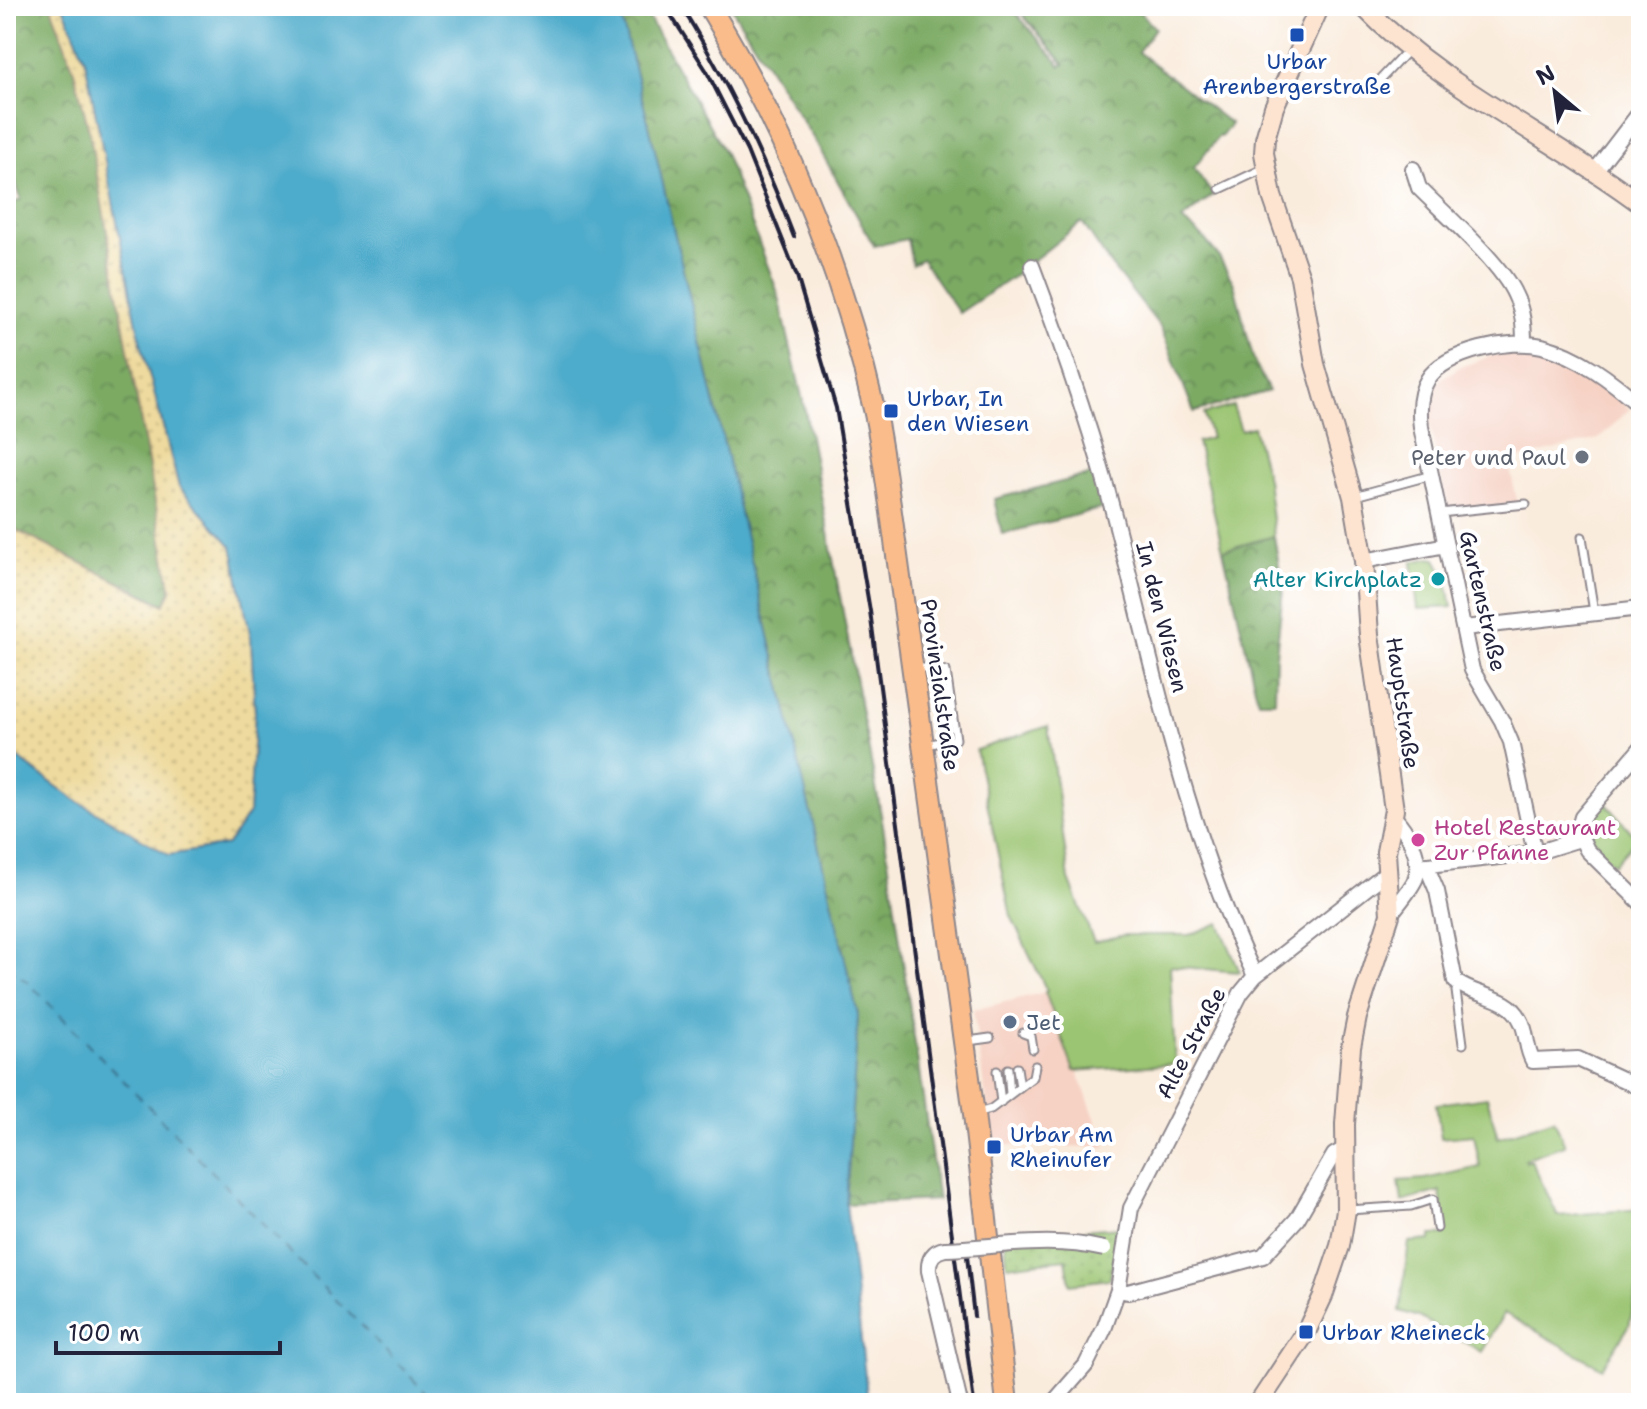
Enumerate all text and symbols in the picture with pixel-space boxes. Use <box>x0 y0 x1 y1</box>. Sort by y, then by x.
marker: Urbar Arenbergerstraße <box>1288 26 1306 44</box>
place label: Urbar Arenbergerstraße <box>1202 47 1392 101</box>
north arrow <box>1515 52 1595 132</box>
text: N <box>1531 58 1560 92</box>
place label: Urbar, In den Wiesen <box>907 384 1029 438</box>
marker: Urbar, In den Wiesen <box>882 402 900 420</box>
place label: Peter und Paul <box>1411 443 1566 472</box>
marker: Peter und Paul <box>1573 448 1591 466</box>
street label: Gartenstraße <box>1453 528 1513 674</box>
street label: In den Wiesen <box>1129 538 1195 696</box>
place label: Alter Kirchplatz <box>1253 565 1422 594</box>
marker: Alter Kirchplatz <box>1429 570 1447 588</box>
street label: Provinzialstraße <box>914 597 966 773</box>
street label: Hauptstraße <box>1379 635 1427 771</box>
place label: Hotel Restaurant Zur Pfanne <box>1434 813 1616 867</box>
marker: Hotel Restaurant Zur Pfanne <box>1409 831 1427 849</box>
street label: Alte Straße <box>1150 982 1232 1104</box>
place label: Jet <box>1026 1008 1061 1037</box>
marker: Jet <box>1001 1013 1019 1031</box>
place label: Urbar Am Rheinufer <box>1010 1120 1113 1174</box>
marker: Urbar Am Rheinufer <box>985 1138 1003 1156</box>
scale bar <box>56 1305 280 1355</box>
text: 100 m <box>68 1317 140 1349</box>
place label: Urbar Rheineck <box>1322 1318 1486 1347</box>
marker: Urbar Rheineck <box>1297 1323 1315 1341</box>

